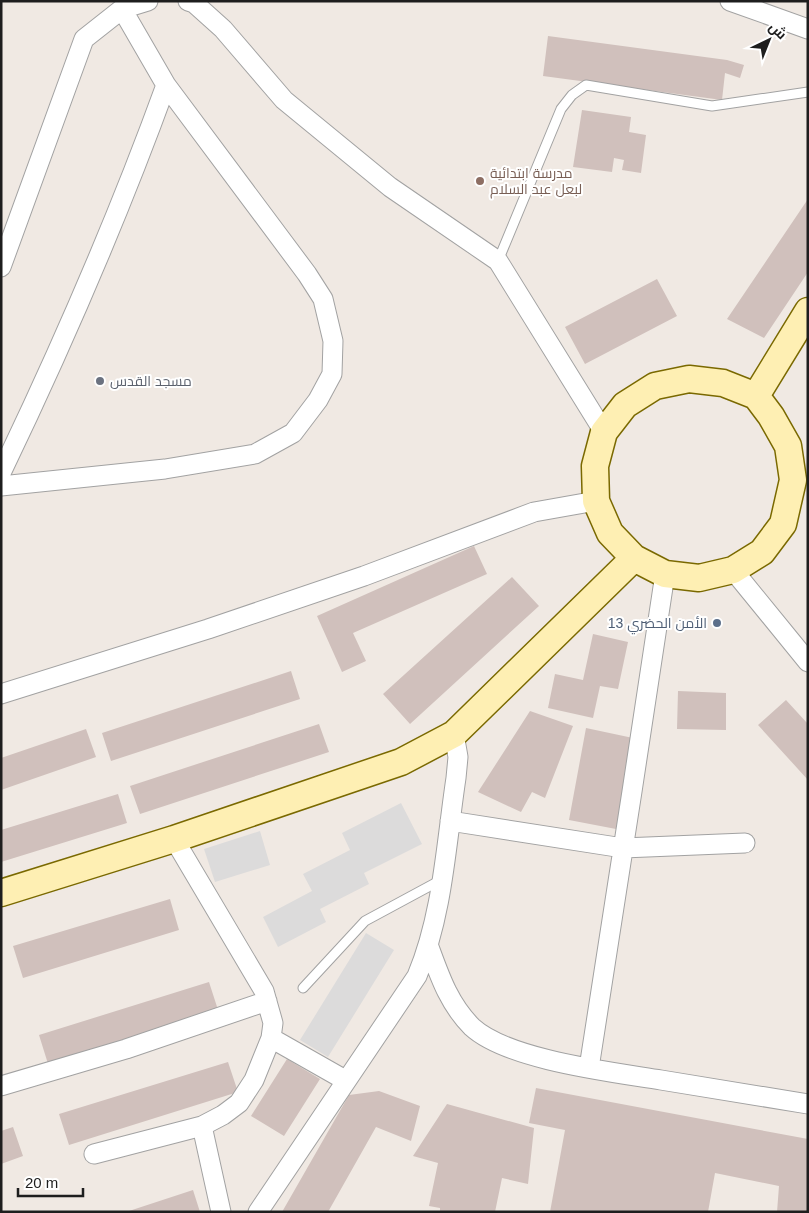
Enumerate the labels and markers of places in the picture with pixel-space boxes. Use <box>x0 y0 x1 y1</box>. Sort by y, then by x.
place label: مدرسة ابتدائية لبعل عبد السلام <box>490 165 582 199</box>
marker: مدرسة ابتدائية لبعل عبد السلام <box>474 175 486 187</box>
place label: مسجد القدس <box>110 373 192 389</box>
marker: مسجد القدس <box>94 375 106 387</box>
place label: الأمن الحضري 13 <box>608 615 707 635</box>
marker: الأمن الحضري 13 <box>711 617 723 629</box>

